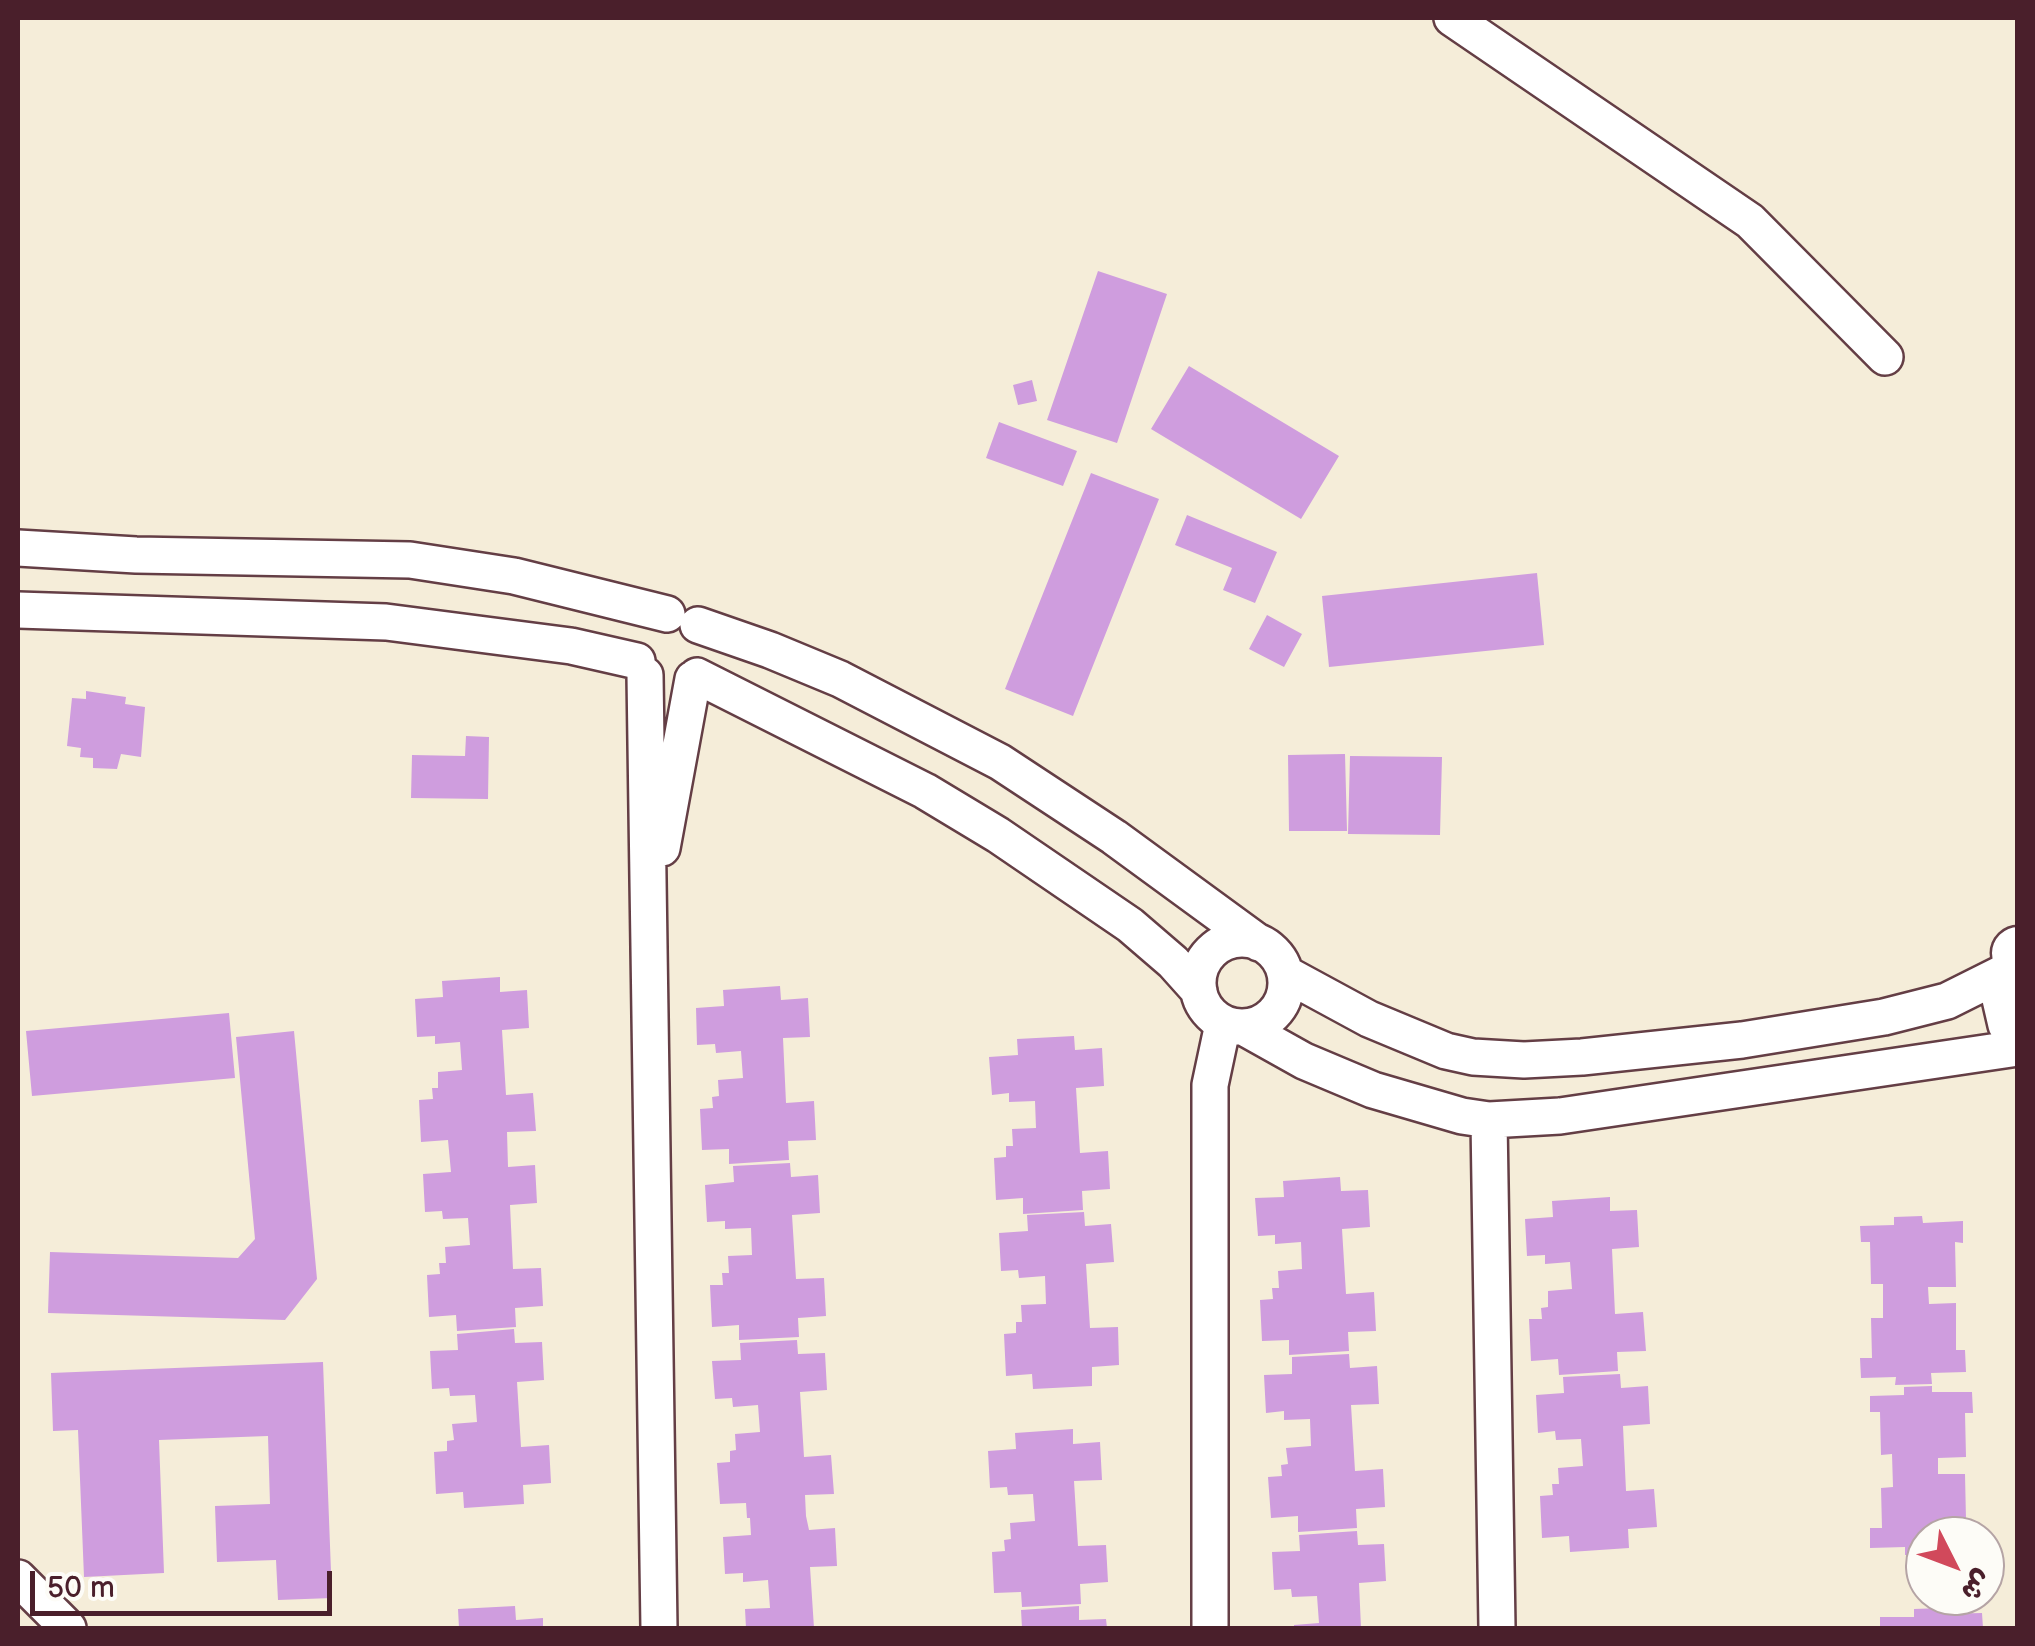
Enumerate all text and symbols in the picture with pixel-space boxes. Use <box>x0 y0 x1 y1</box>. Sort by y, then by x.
north arrow <box>1905 1516 2005 1616</box>
scale bar <box>35 1551 338 1613</box>
text: ش <box>1954 1563 1999 1608</box>
text: 50 m <box>47 1570 115 1606</box>

